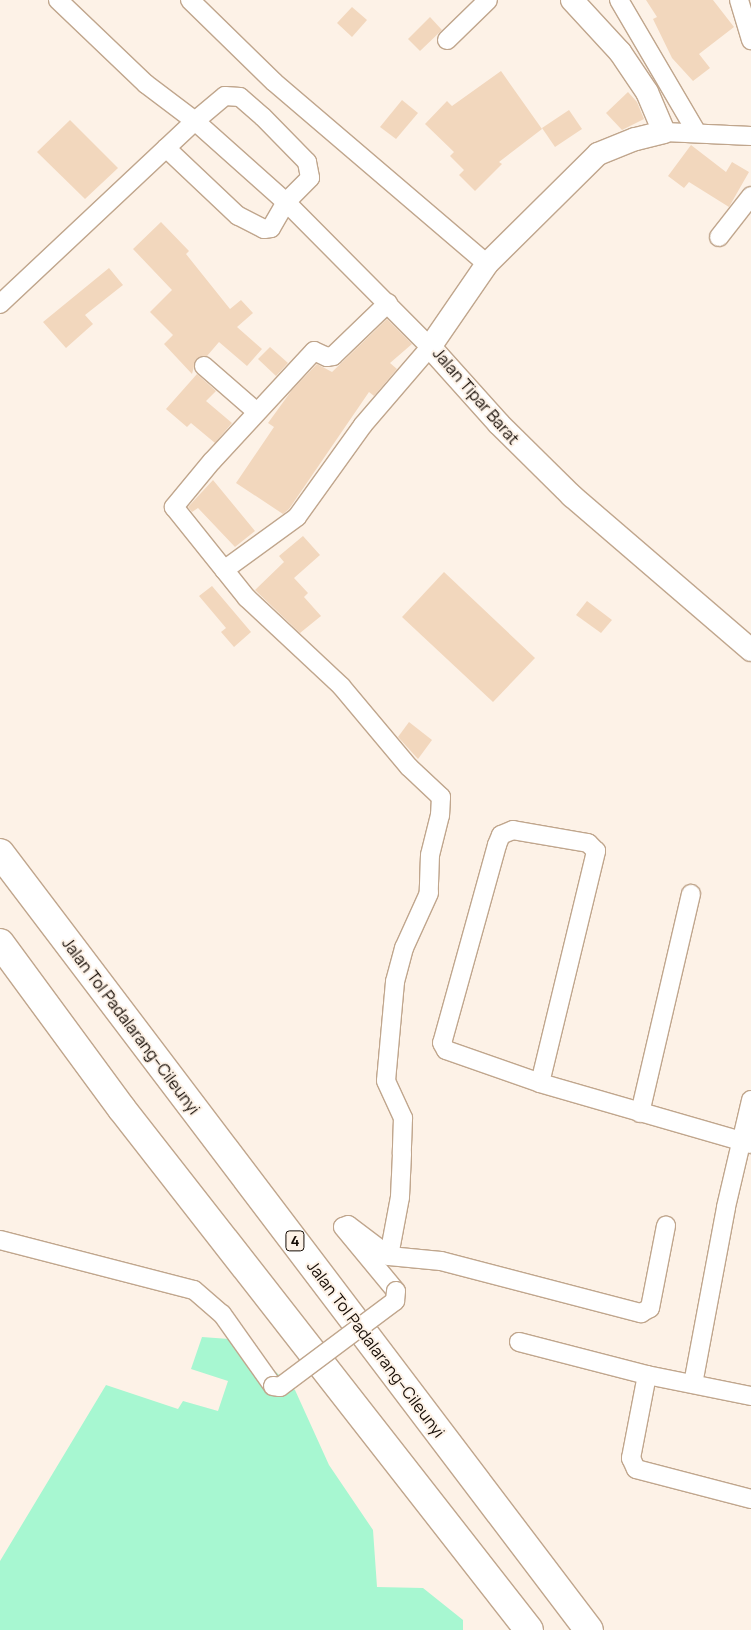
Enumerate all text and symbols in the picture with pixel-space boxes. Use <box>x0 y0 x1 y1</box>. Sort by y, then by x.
street label: Jalan Tipar Barat <box>429 344 523 448</box>
street label: Jalan Tol Padalarang–Cileunyi <box>58 934 204 1118</box>
road number: 4 <box>285 1228 305 1254</box>
street label: Jalan Tol Padalarang–Cileunyi <box>303 1257 449 1441</box>

